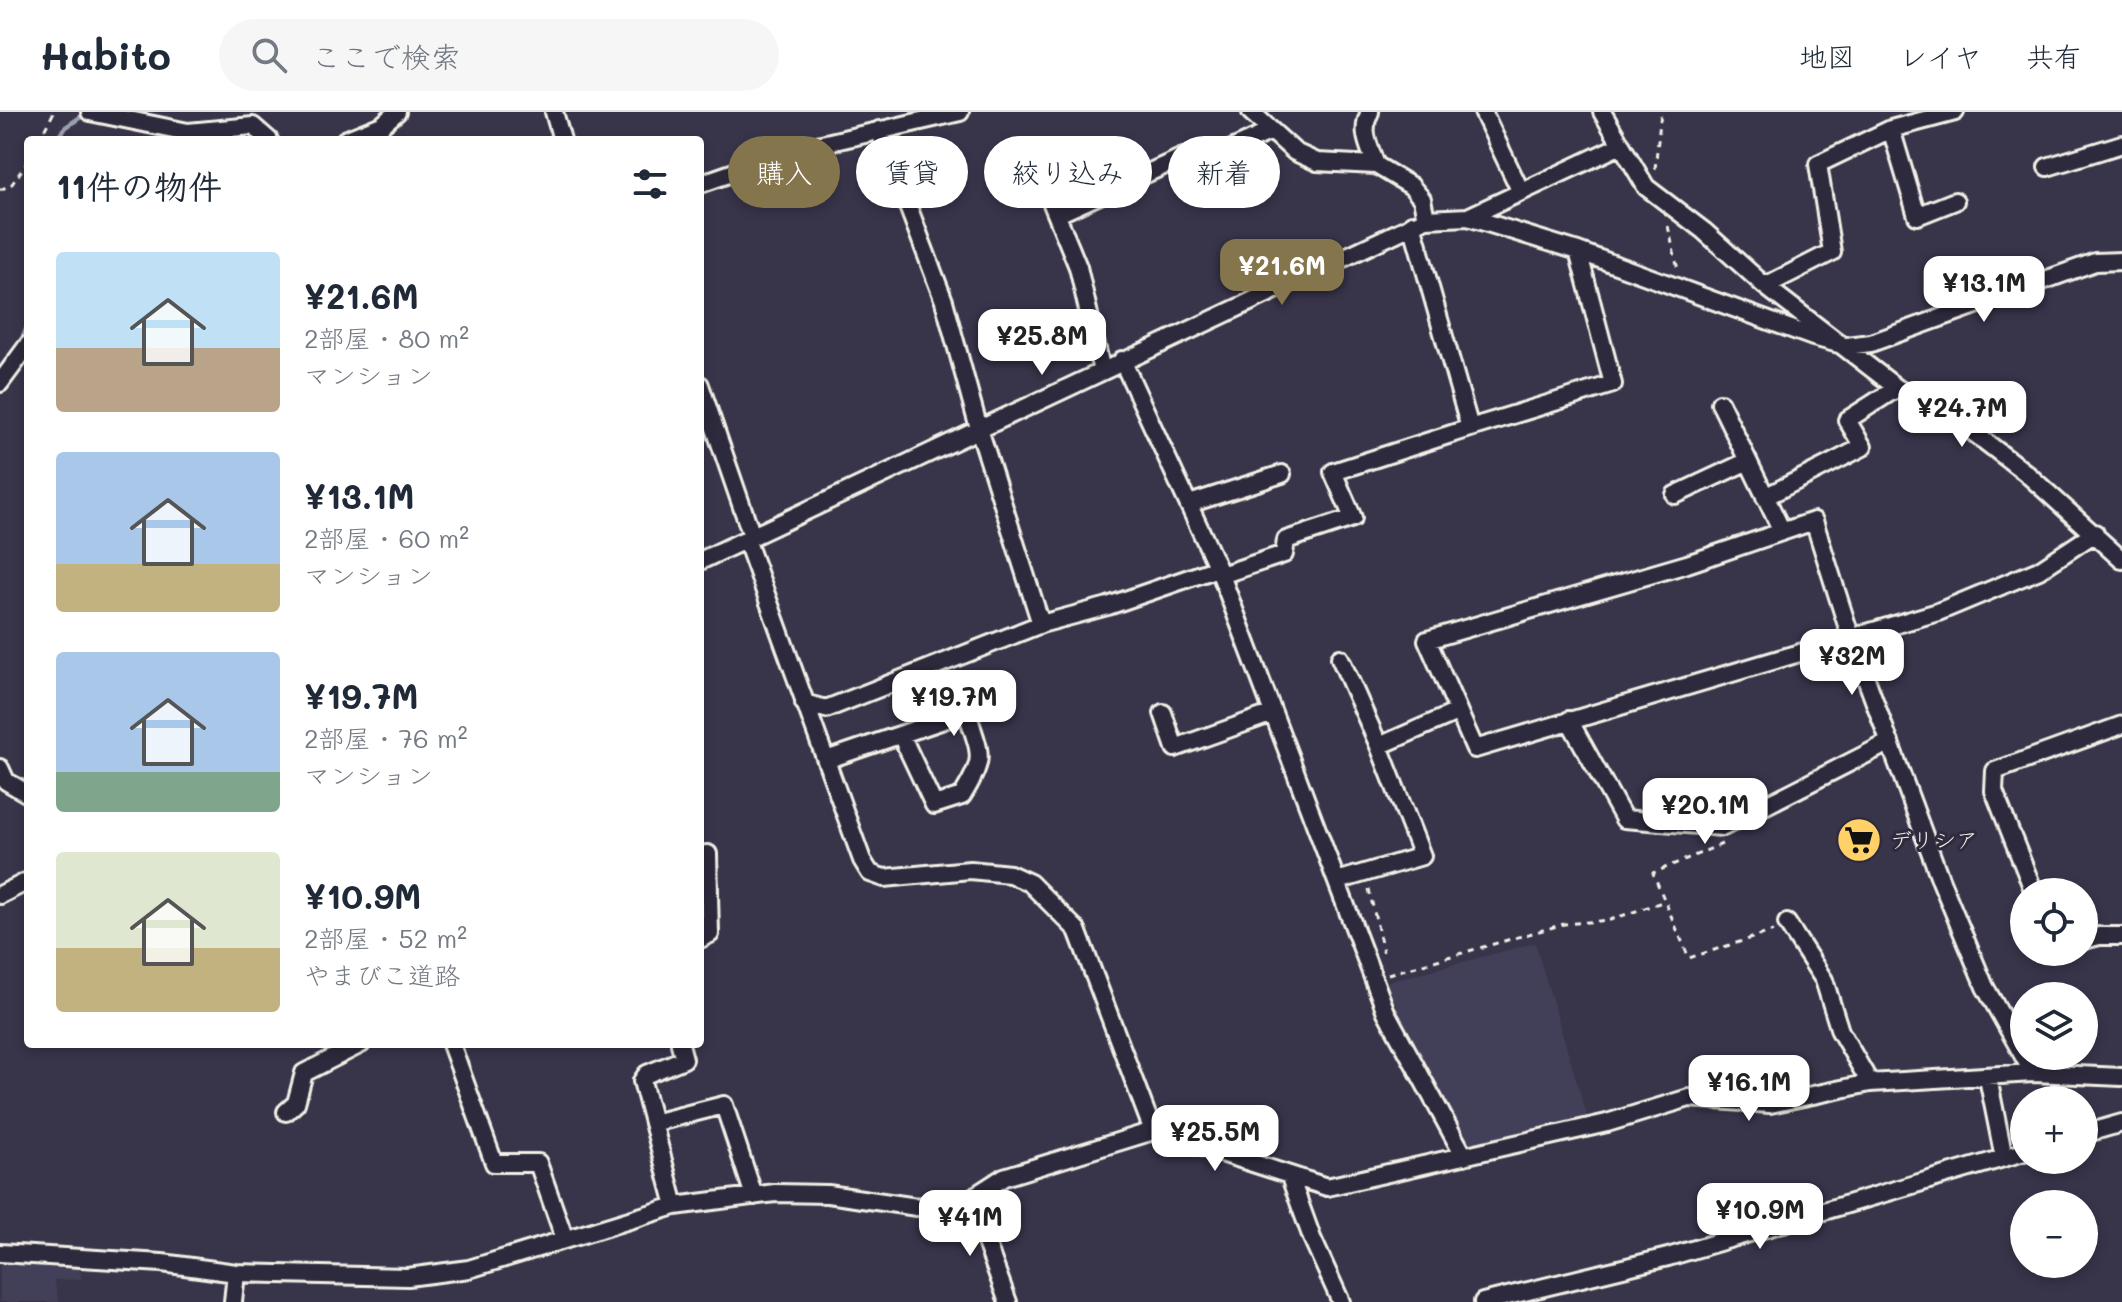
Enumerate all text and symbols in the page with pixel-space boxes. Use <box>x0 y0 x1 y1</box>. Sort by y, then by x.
search box <box>219 19 779 91</box>
text: Habito <box>40 30 171 80</box>
icon: search <box>247 33 291 77</box>
text: ここで検索 <box>311 36 461 76</box>
text: 地図 <box>1799 38 1855 74</box>
text: レイヤ <box>1899 38 1982 74</box>
text: 共有 <box>2026 38 2082 74</box>
chip: 購入 <box>728 136 840 208</box>
chip: 賃貸 <box>856 136 968 208</box>
chip: 絞り込み <box>984 136 1152 208</box>
chip: 新着 <box>1168 136 1280 208</box>
icon: filters <box>628 162 672 206</box>
text: 11件の物件 <box>56 163 222 208</box>
pin: ¥21.6M <box>1217 239 1347 307</box>
text: ¥21.6M <box>1238 248 1326 282</box>
pin: ¥13.1M <box>1919 256 2049 324</box>
text: ¥13.1M <box>1942 265 2026 299</box>
text: ¥21.6M <box>304 273 419 318</box>
icon: home <box>120 284 216 380</box>
pin: ¥25.8M <box>977 309 1107 377</box>
text: ¥25.8M <box>996 318 1088 352</box>
text: 2部屋 · 80 m² <box>304 321 469 355</box>
text: マンション <box>304 358 433 392</box>
pin: ¥24.7M <box>1897 381 2027 449</box>
text: ¥24.7M <box>1916 390 2008 424</box>
text: ¥13.1M <box>304 473 415 518</box>
icon: home <box>120 484 216 580</box>
text: 2部屋 · 60 m² <box>304 521 469 555</box>
text: マンション <box>304 558 433 592</box>
pin: ¥32M <box>1805 629 1899 697</box>
text: ¥32M <box>1818 638 1886 672</box>
pin: ¥19.7M <box>889 670 1019 738</box>
text: ¥19.7M <box>304 673 419 718</box>
text: ¥19.7M <box>910 679 998 713</box>
icon: home <box>120 684 216 780</box>
text: 2部屋 · 76 m² <box>304 721 468 755</box>
text: マンション <box>304 758 433 792</box>
pin: ¥20.1M <box>1640 778 1770 846</box>
text: ¥20.1M <box>1661 787 1749 821</box>
supermarket icon: デリシア <box>1835 816 1883 864</box>
place label: デリシア <box>1890 825 1978 854</box>
text: ¥10.9M <box>304 873 422 918</box>
map controls <box>2010 878 2098 1278</box>
button: locate <box>2010 878 2098 966</box>
icon: home <box>120 884 216 980</box>
text: 2部屋 · 52 m² <box>304 921 467 955</box>
text: やまびこ道路 <box>304 958 460 992</box>
button: layers <box>2010 982 2098 1070</box>
pin: ¥16.1M <box>1684 1055 1814 1123</box>
text: ¥16.1M <box>1707 1064 1791 1098</box>
button: + <box>2010 1086 2098 1174</box>
pin: ¥25.5M <box>1150 1105 1280 1173</box>
text: ¥25.5M <box>1170 1114 1260 1148</box>
pin: ¥10.9M <box>1695 1183 1825 1251</box>
pin: ¥41M <box>923 1190 1017 1258</box>
button: − <box>2010 1190 2098 1278</box>
text: ¥10.9M <box>1715 1192 1805 1226</box>
text: ¥41M <box>937 1199 1003 1233</box>

